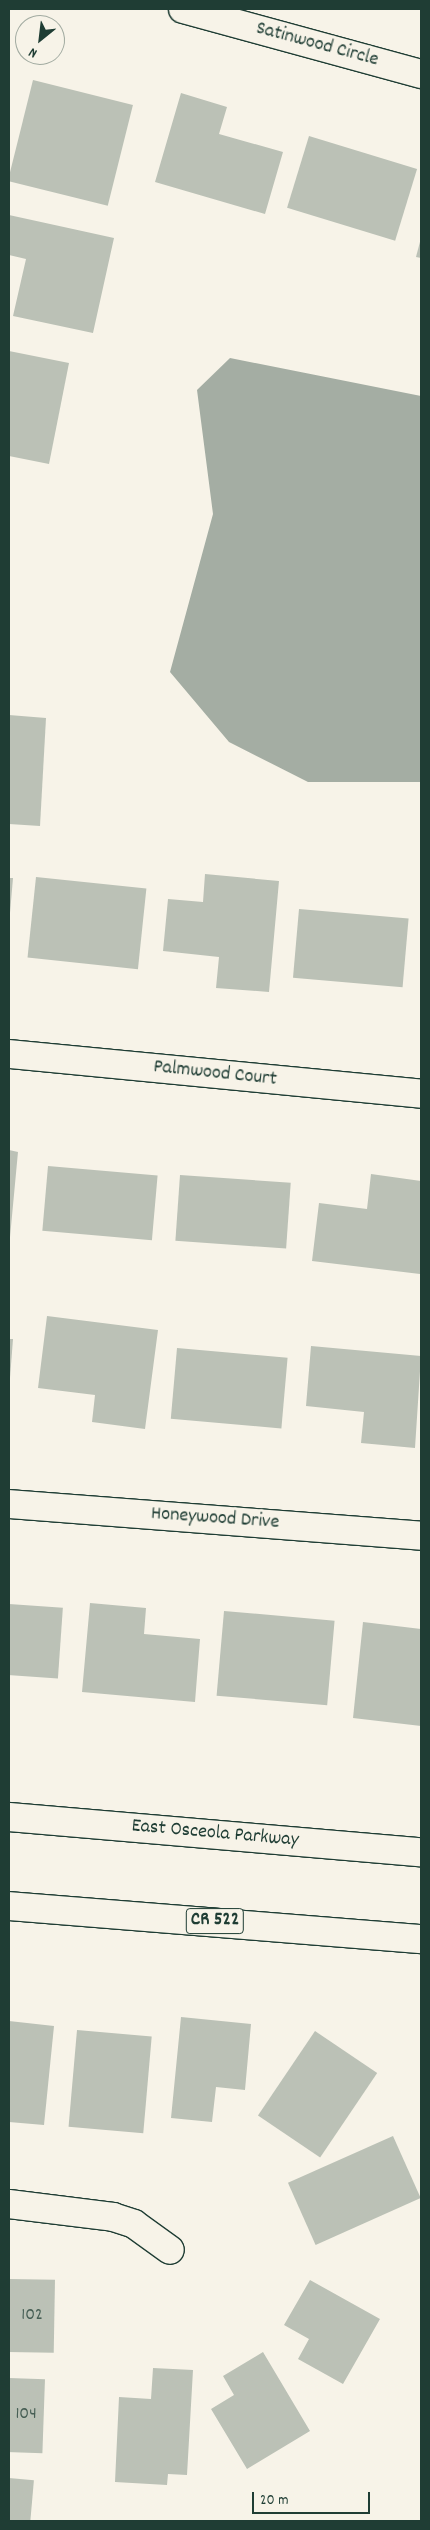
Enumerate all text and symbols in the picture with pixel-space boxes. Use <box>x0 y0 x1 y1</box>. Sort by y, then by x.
north arrow <box>15 15 65 65</box>
street label: Satinwood Circle <box>253 17 381 73</box>
text: N <box>25 42 41 63</box>
street label: Palmwood Court <box>152 1056 278 1092</box>
street label: Honeywood Drive <box>150 1503 280 1535</box>
street label: East Osceola Parkway <box>130 1815 300 1853</box>
road number: CR 522 <box>185 1904 245 1938</box>
house number: 102 <box>21 2305 43 2327</box>
house number: 104 <box>15 2404 37 2426</box>
scale bar <box>255 2482 372 2514</box>
text: 20 m <box>260 2490 288 2512</box>

